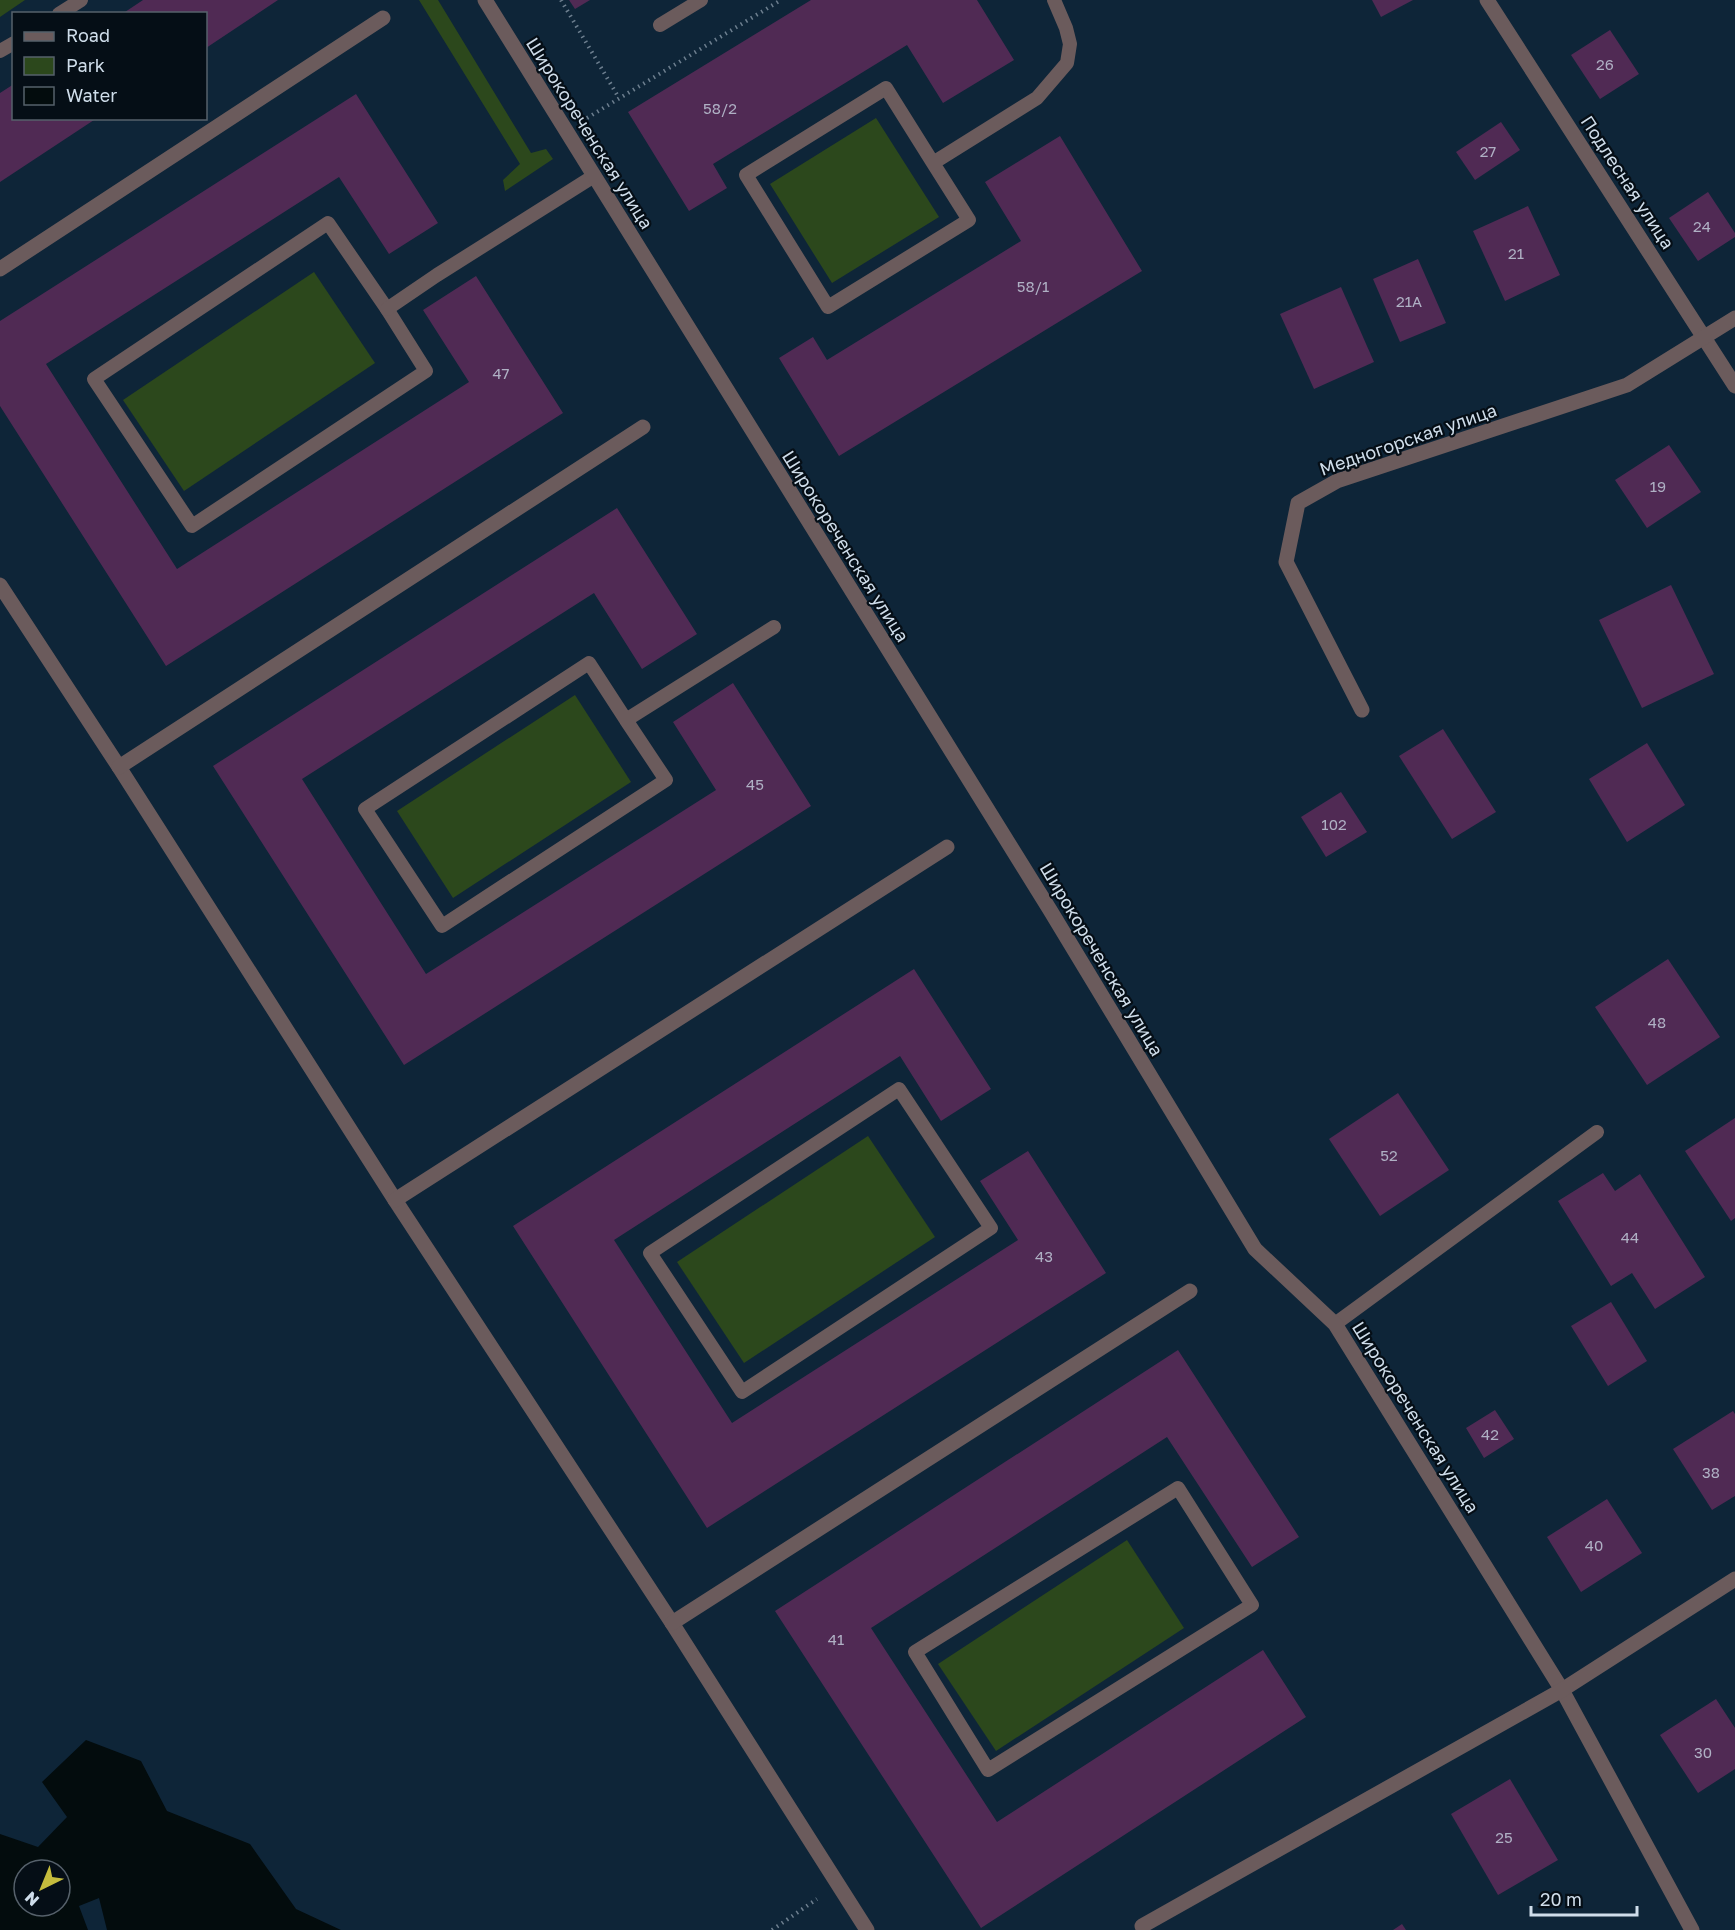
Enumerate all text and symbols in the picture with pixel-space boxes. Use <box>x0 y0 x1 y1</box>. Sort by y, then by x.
legend <box>12 12 207 120</box>
text: Road <box>66 24 110 46</box>
street label: Широкореченская улица <box>522 33 658 233</box>
text: Park <box>66 54 105 76</box>
house number: 26 <box>1596 55 1614 73</box>
text: Water <box>66 84 117 106</box>
house number: 58/2 <box>703 99 737 117</box>
street label: Подлесная улица <box>1577 111 1679 253</box>
house number: 27 <box>1480 142 1496 160</box>
house number: 24 <box>1693 217 1711 235</box>
house number: 21 <box>1508 244 1524 262</box>
house number: 58/1 <box>1017 277 1049 295</box>
house number: 21А <box>1396 292 1422 310</box>
house number: 47 <box>492 364 510 382</box>
street label: Медногорская улица <box>1316 398 1500 480</box>
street label: Широкореченская улица <box>778 446 914 646</box>
house number: 19 <box>1650 477 1666 495</box>
house number: 45 <box>746 775 764 793</box>
house number: 102 <box>1321 815 1347 833</box>
street label: Широкореченская улица <box>1035 858 1169 1060</box>
house number: 48 <box>1648 1013 1666 1031</box>
house number: 52 <box>1380 1146 1398 1164</box>
house number: 44 <box>1621 1228 1639 1246</box>
house number: 43 <box>1035 1247 1053 1265</box>
street label: Широкореченская улица <box>1348 1317 1484 1517</box>
house number: 42 <box>1481 1425 1499 1443</box>
house number: 38 <box>1702 1463 1720 1481</box>
house number: 40 <box>1585 1536 1603 1554</box>
house number: 41 <box>828 1630 844 1648</box>
house number: 30 <box>1694 1743 1712 1761</box>
house number: 25 <box>1495 1828 1513 1846</box>
north arrow <box>12 1858 72 1918</box>
scale bar <box>1531 1879 1638 1917</box>
text: N <box>20 1888 43 1910</box>
text: 20 m <box>1540 1888 1582 1910</box>

